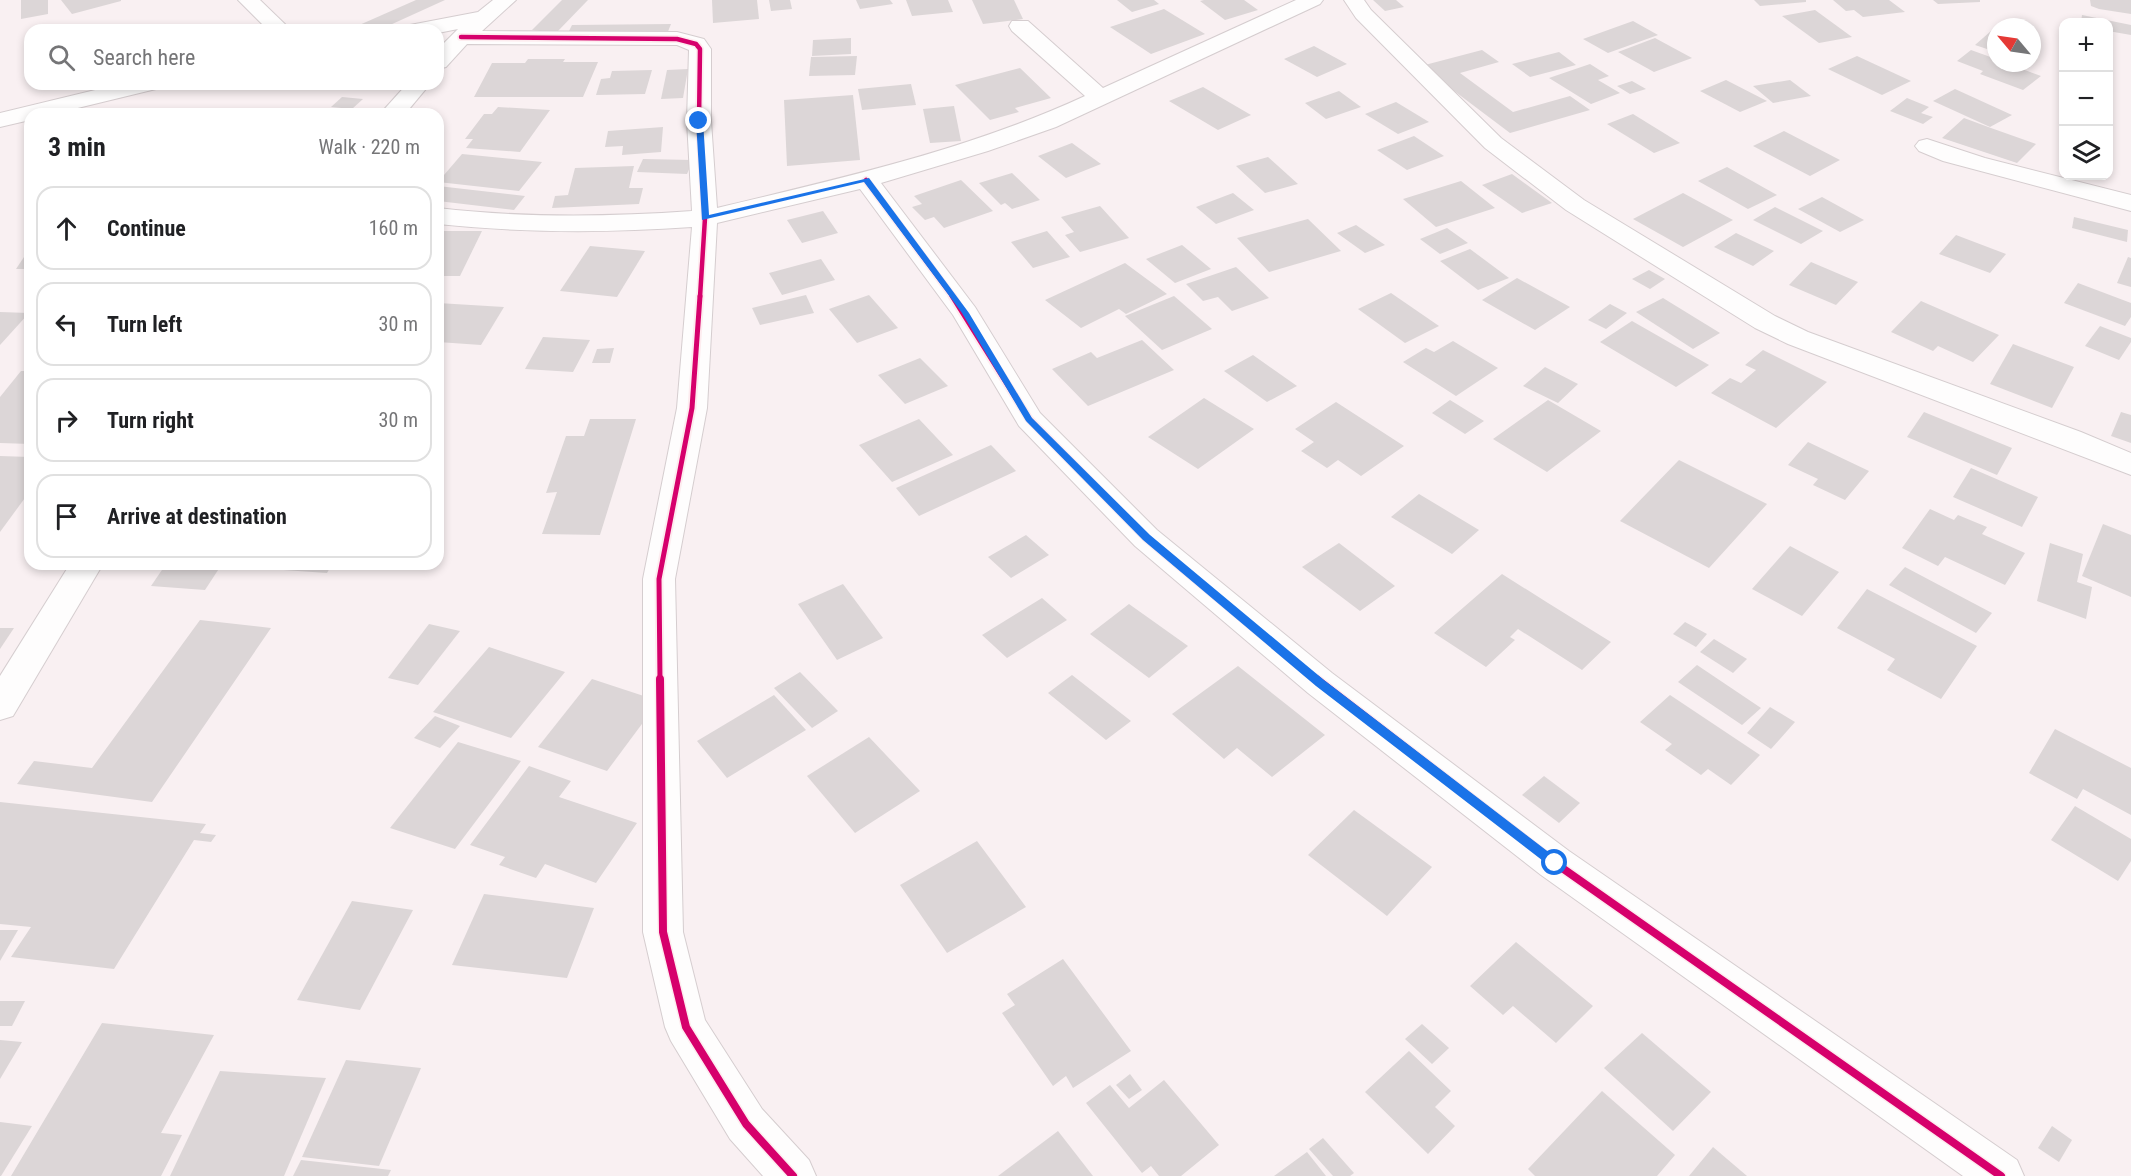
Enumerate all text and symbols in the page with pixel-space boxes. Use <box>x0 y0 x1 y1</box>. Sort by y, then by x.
north arrow <box>1987 18 2041 72</box>
map controls <box>2059 18 2113 180</box>
button: + <box>2059 18 2113 72</box>
search box <box>24 24 444 90</box>
icon: search <box>45 41 78 74</box>
text: Search here <box>93 45 195 70</box>
button: − <box>2059 72 2113 126</box>
route end <box>685 107 711 133</box>
button: layers <box>2059 126 2113 180</box>
text: 3 min <box>48 132 106 162</box>
text: Walk · 220 m <box>319 135 420 159</box>
icon: ahead <box>50 212 83 245</box>
text: Continue <box>107 216 186 241</box>
text: 160 m <box>369 216 418 240</box>
icon: left <box>50 308 83 341</box>
text: Turn left <box>107 312 182 337</box>
text: 30 m <box>379 312 418 336</box>
icon: right <box>50 404 83 437</box>
text: Turn right <box>107 408 194 433</box>
text: 30 m <box>379 408 418 432</box>
icon: arrive <box>50 500 83 533</box>
text: Arrive at destination <box>107 504 287 529</box>
route start <box>1541 849 1567 875</box>

